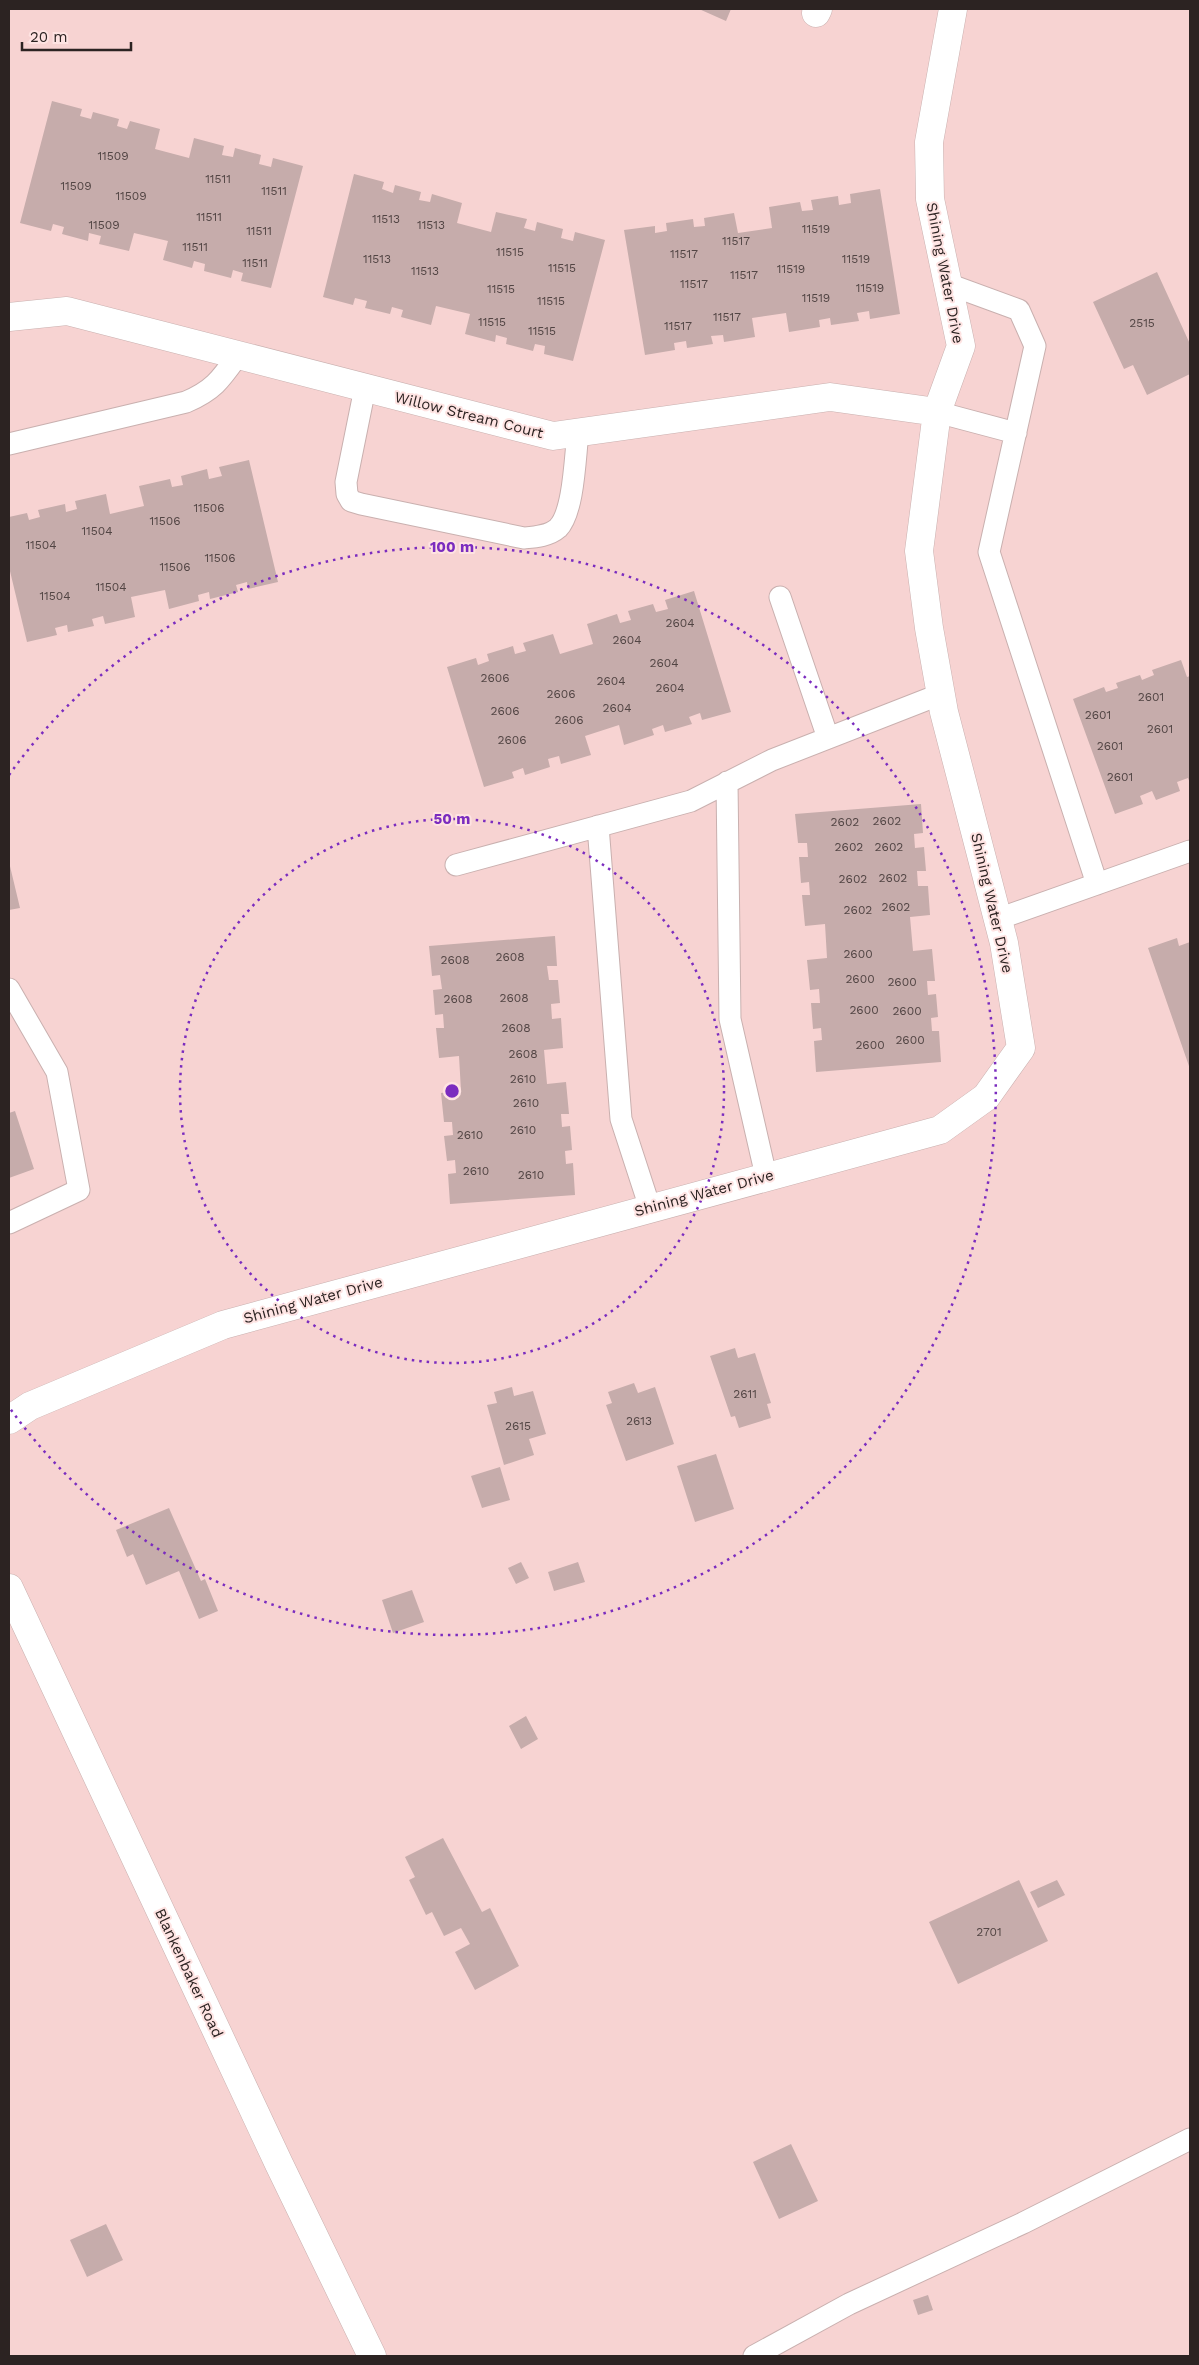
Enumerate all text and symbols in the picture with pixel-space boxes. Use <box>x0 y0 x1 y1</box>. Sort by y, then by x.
scale bar <box>22 20 131 52</box>
text: 20 m <box>30 28 68 46</box>
house number: 11509 <box>97 149 129 163</box>
house number: 11511 <box>205 172 231 186</box>
house number: 11509 <box>60 179 92 193</box>
house number: 11511 <box>261 184 287 198</box>
house number: 11509 <box>115 189 147 203</box>
street label: Shining Water Drive <box>922 201 968 345</box>
house number: 11511 <box>196 210 222 224</box>
house number: 11513 <box>372 212 400 226</box>
house number: 11509 <box>88 218 120 232</box>
house number: 11513 <box>417 218 445 232</box>
house number: 11519 <box>802 222 830 236</box>
house number: 11511 <box>246 224 272 238</box>
house number: 11517 <box>722 234 750 248</box>
house number: 11511 <box>182 240 208 254</box>
house number: 11515 <box>496 245 524 259</box>
house number: 11517 <box>670 247 698 261</box>
house number: 11513 <box>363 252 391 266</box>
house number: 11519 <box>842 252 870 266</box>
house number: 11511 <box>242 256 268 270</box>
house number: 11515 <box>548 261 576 275</box>
house number: 11519 <box>777 262 805 276</box>
house number: 11513 <box>411 264 439 278</box>
house number: 11517 <box>730 268 758 282</box>
house number: 11517 <box>680 277 708 291</box>
house number: 11519 <box>856 281 884 295</box>
house number: 11515 <box>487 282 515 296</box>
house number: 11519 <box>802 291 830 305</box>
house number: 11515 <box>537 294 565 308</box>
house number: 11517 <box>713 310 741 324</box>
house number: 11515 <box>478 315 506 329</box>
house number: 2515 <box>1129 316 1155 330</box>
house number: 11517 <box>664 319 692 333</box>
house number: 11515 <box>528 324 556 338</box>
street label: Willow Stream Court <box>393 388 546 442</box>
house number: 11506 <box>193 501 225 515</box>
house number: 11506 <box>149 514 181 528</box>
house number: 11504 <box>81 524 113 538</box>
house number: 11504 <box>25 538 57 552</box>
text: 100 m <box>430 538 474 556</box>
house number: 11506 <box>204 551 236 565</box>
house number: 11506 <box>159 560 191 574</box>
house number: 11504 <box>95 580 127 594</box>
house number: 11504 <box>39 589 71 603</box>
house number: 2604 <box>665 616 695 630</box>
house number: 2604 <box>612 633 642 647</box>
house number: 2604 <box>649 656 679 670</box>
house number: 2606 <box>480 671 510 685</box>
house number: 2604 <box>596 674 626 688</box>
house number: 2604 <box>655 681 685 695</box>
house number: 2606 <box>546 687 576 701</box>
house number: 2601 <box>1138 690 1164 704</box>
house number: 2604 <box>602 701 632 715</box>
house number: 2606 <box>490 704 520 718</box>
house number: 2601 <box>1085 708 1111 722</box>
house number: 2606 <box>554 713 584 727</box>
house number: 2601 <box>1147 722 1173 736</box>
house number: 2606 <box>497 733 527 747</box>
house number: 2601 <box>1097 739 1123 753</box>
house number: 2601 <box>1107 770 1133 784</box>
text: 50 m <box>434 810 470 828</box>
house number: 2602 <box>873 814 901 828</box>
house number: 2602 <box>831 815 859 829</box>
street label: Shining Water Drive <box>967 831 1017 975</box>
house number: 2602 <box>835 840 863 854</box>
house number: 2602 <box>875 840 903 854</box>
house number: 2602 <box>879 871 907 885</box>
house number: 2602 <box>839 872 867 886</box>
house number: 2602 <box>882 900 910 914</box>
house number: 2602 <box>844 903 872 917</box>
house number: 2600 <box>843 947 873 961</box>
house number: 2608 <box>495 950 525 964</box>
house number: 2608 <box>440 953 470 967</box>
house number: 2600 <box>845 972 875 986</box>
house number: 2600 <box>887 975 917 989</box>
house number: 2608 <box>499 991 529 1005</box>
house number: 2608 <box>443 992 473 1006</box>
house number: 2600 <box>849 1003 879 1017</box>
house number: 2600 <box>892 1004 922 1018</box>
house number: 2608 <box>501 1021 531 1035</box>
house number: 2600 <box>895 1033 925 1047</box>
house number: 2600 <box>855 1038 885 1052</box>
house number: 2608 <box>508 1047 538 1061</box>
house number: 2610 <box>510 1072 536 1086</box>
centre of rings <box>443 1082 461 1100</box>
house number: 2610 <box>513 1096 539 1110</box>
house number: 2610 <box>510 1123 536 1137</box>
house number: 2610 <box>457 1128 483 1142</box>
house number: 2610 <box>463 1164 489 1178</box>
street label: Shining Water Drive <box>632 1166 776 1220</box>
house number: 2610 <box>518 1168 544 1182</box>
street label: Shining Water Drive <box>241 1273 385 1327</box>
house number: 2611 <box>733 1387 757 1401</box>
house number: 2613 <box>626 1414 652 1428</box>
house number: 2615 <box>505 1419 531 1433</box>
street label: Blankenbaker Road <box>151 1905 227 2041</box>
house number: 2701 <box>976 1925 1002 1939</box>

